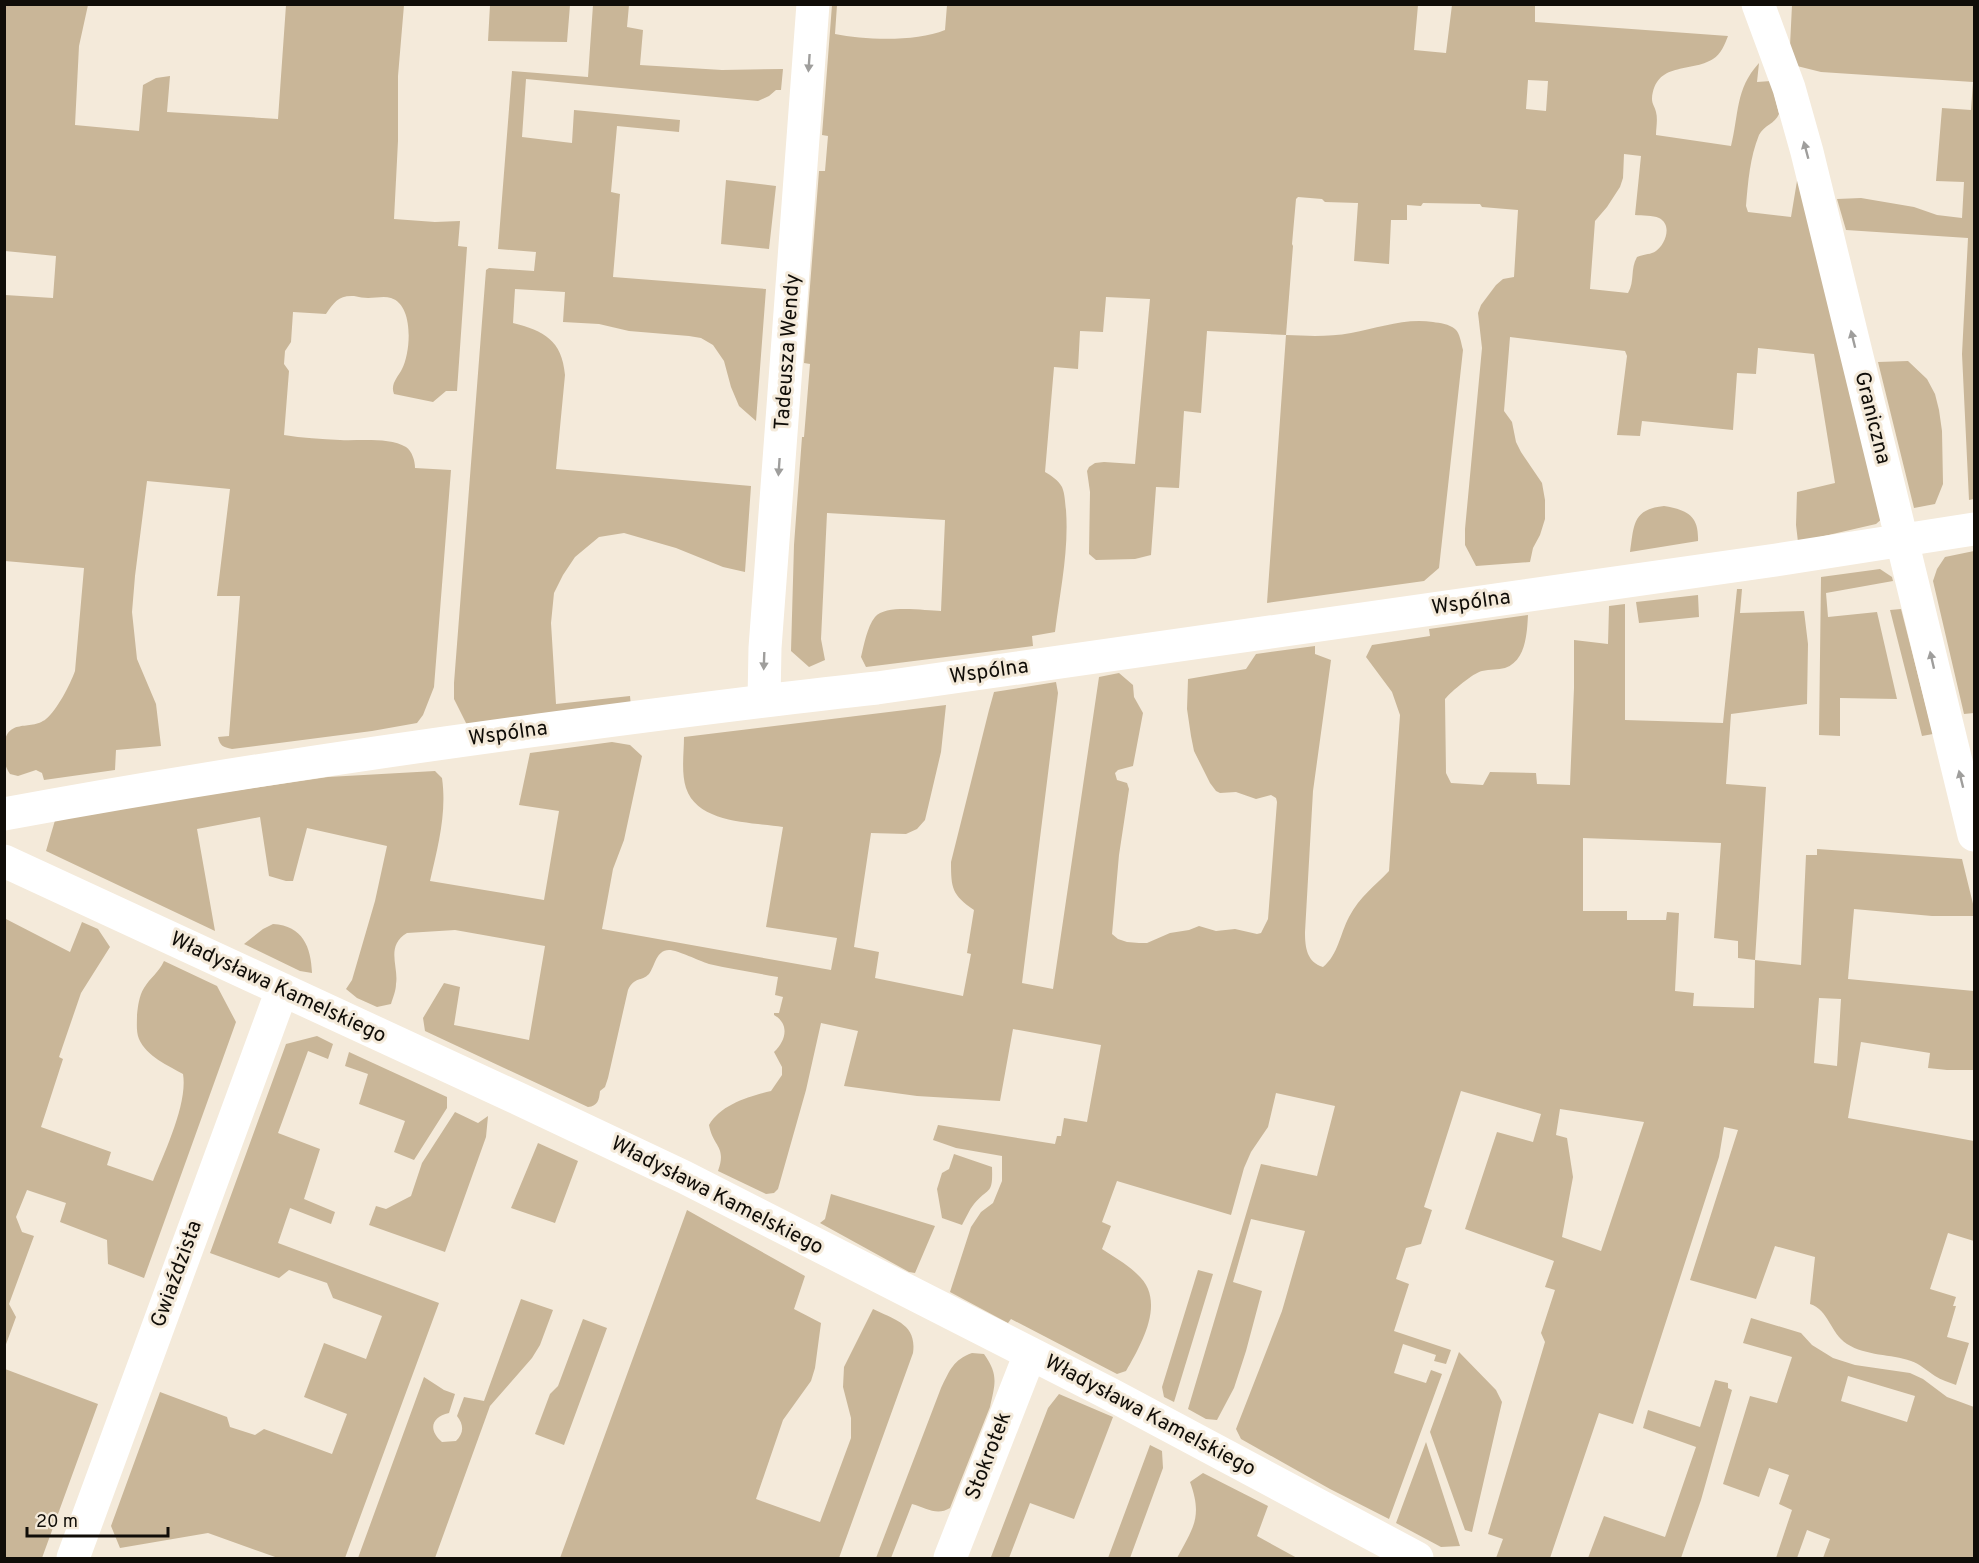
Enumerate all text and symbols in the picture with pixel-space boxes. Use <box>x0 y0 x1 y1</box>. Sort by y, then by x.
one-way arrow <box>804 53 814 72</box>
one-way arrow <box>1801 141 1811 159</box>
street label: Tadeusza Wendy <box>769 273 807 431</box>
one-way arrow <box>1847 330 1857 348</box>
street label: Graniczna <box>1847 369 1897 467</box>
one-way arrow <box>774 457 784 476</box>
street label: Wspólna <box>1430 584 1512 622</box>
one-way arrow <box>1927 651 1937 670</box>
one-way arrow <box>760 652 769 671</box>
street label: Wspólna <box>948 653 1030 691</box>
street label: Wspólna <box>467 715 549 753</box>
one-way arrow <box>1955 769 1965 788</box>
street label: Władysława Kamelskiego <box>166 926 390 1050</box>
street label: Władysława Kamelskiego <box>606 1131 828 1261</box>
street label: Gwiaździsta <box>145 1217 209 1331</box>
street label: Władysława Kamelskiego <box>1040 1349 1260 1483</box>
street label: Stokrotek <box>960 1408 1018 1504</box>
scale bar <box>27 1500 168 1538</box>
text: 20 m <box>36 1511 78 1534</box>

